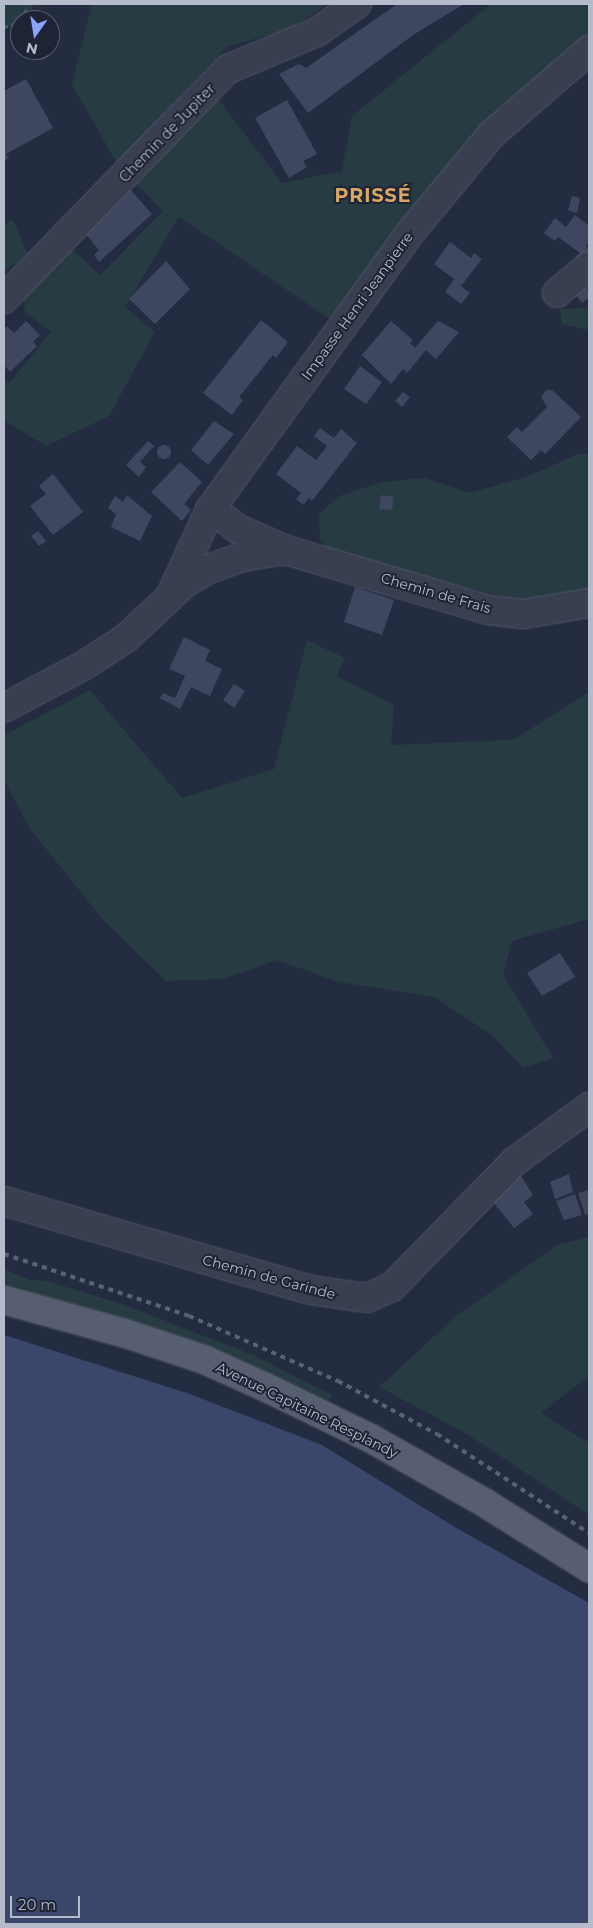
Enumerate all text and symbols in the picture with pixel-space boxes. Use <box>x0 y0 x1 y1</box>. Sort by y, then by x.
north arrow <box>10 10 60 60</box>
text: N <box>24 39 39 59</box>
street label: Chemin de Jupiter <box>116 80 218 186</box>
district label: PRISSÉ <box>334 185 412 207</box>
street label: Impasse Henri Jeanpierre <box>298 229 416 383</box>
street label: Chemin de Frais <box>379 569 493 617</box>
street label: Chemin de Garinde <box>201 1251 337 1303</box>
street label: Avenue Capitaine Resplandy <box>213 1359 401 1461</box>
scale bar <box>12 1886 82 1918</box>
text: 20 m <box>18 1895 56 1914</box>

